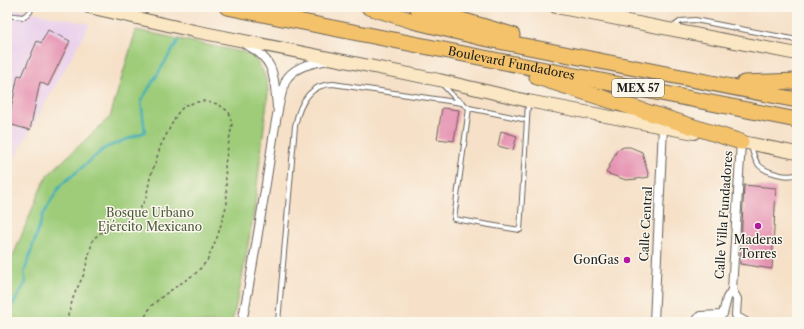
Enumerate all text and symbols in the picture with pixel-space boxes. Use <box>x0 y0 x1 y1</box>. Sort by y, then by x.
street label: Boulevard Fundadores <box>447 43 576 83</box>
road number: MEX 57 <box>612 79 664 97</box>
street label: Calle Villa Fundadores <box>712 150 735 280</box>
street label: Calle Central <box>636 186 655 262</box>
park label: Bosque Urbano Ejército Mexicano <box>98 205 202 234</box>
marker: Maderas Torres <box>753 221 763 231</box>
place label: Maderas Torres <box>734 232 782 261</box>
place label: GonGas <box>573 252 619 267</box>
marker: GonGas <box>622 255 632 265</box>

